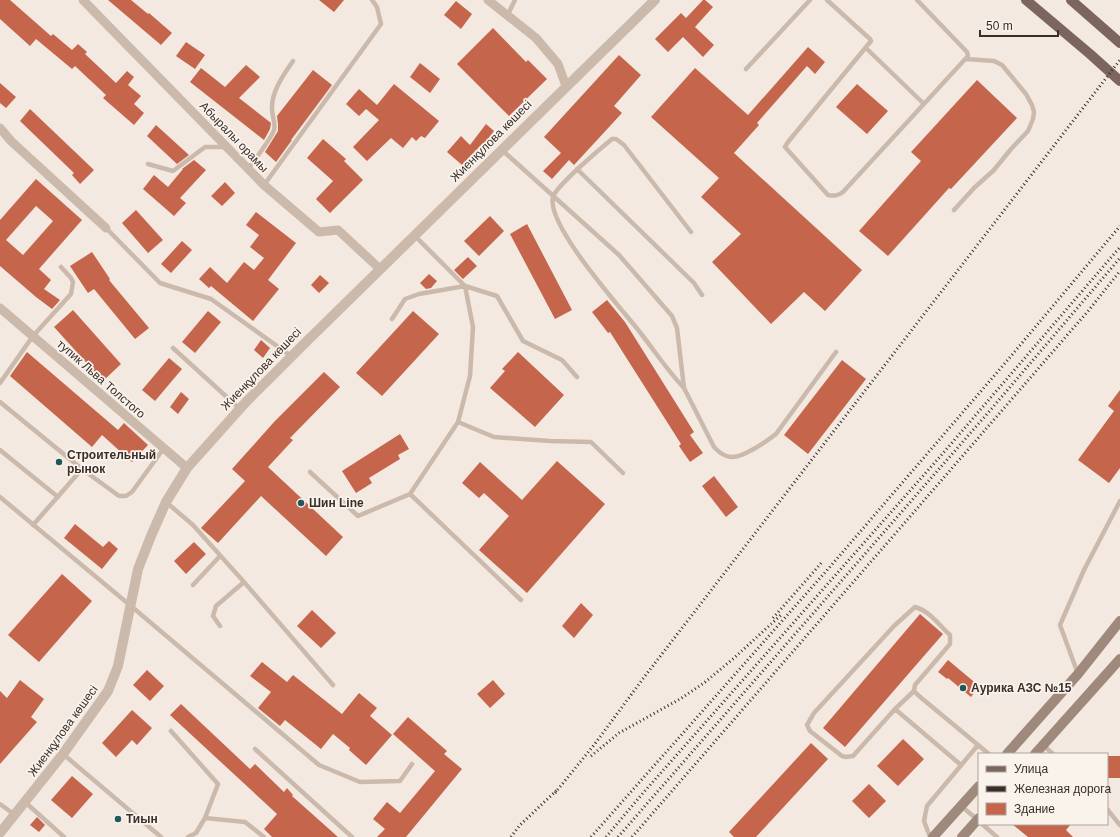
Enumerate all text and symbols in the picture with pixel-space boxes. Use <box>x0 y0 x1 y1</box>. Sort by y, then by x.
scale bar <box>980 12 1058 38</box>
text: 50 m <box>986 19 1013 33</box>
street label: Жиенқұлова көшесі <box>447 97 535 185</box>
street label: Абыралы орамы <box>197 99 271 175</box>
street label: Жиенқұлова көшесі <box>218 325 304 413</box>
street label: тупик Льва Толстого <box>54 337 148 421</box>
place label: Строительный рынок <box>67 448 156 476</box>
marker: Строительный рынок <box>54 457 64 467</box>
place label: Шин Line <box>309 496 364 510</box>
marker: Шин Line <box>296 498 306 508</box>
place label: Аурика АЗС №15 <box>971 681 1072 695</box>
street label: Жиенқұлова көшесі <box>25 683 101 779</box>
marker: Аурика АЗС №15 <box>958 683 968 693</box>
legend <box>978 753 1108 825</box>
text: Улица <box>1014 762 1048 776</box>
text: Железная дорога <box>1014 782 1111 796</box>
text: Здание <box>1014 802 1055 816</box>
place label: Тиын <box>126 812 158 826</box>
marker: Тиын <box>113 814 123 824</box>

